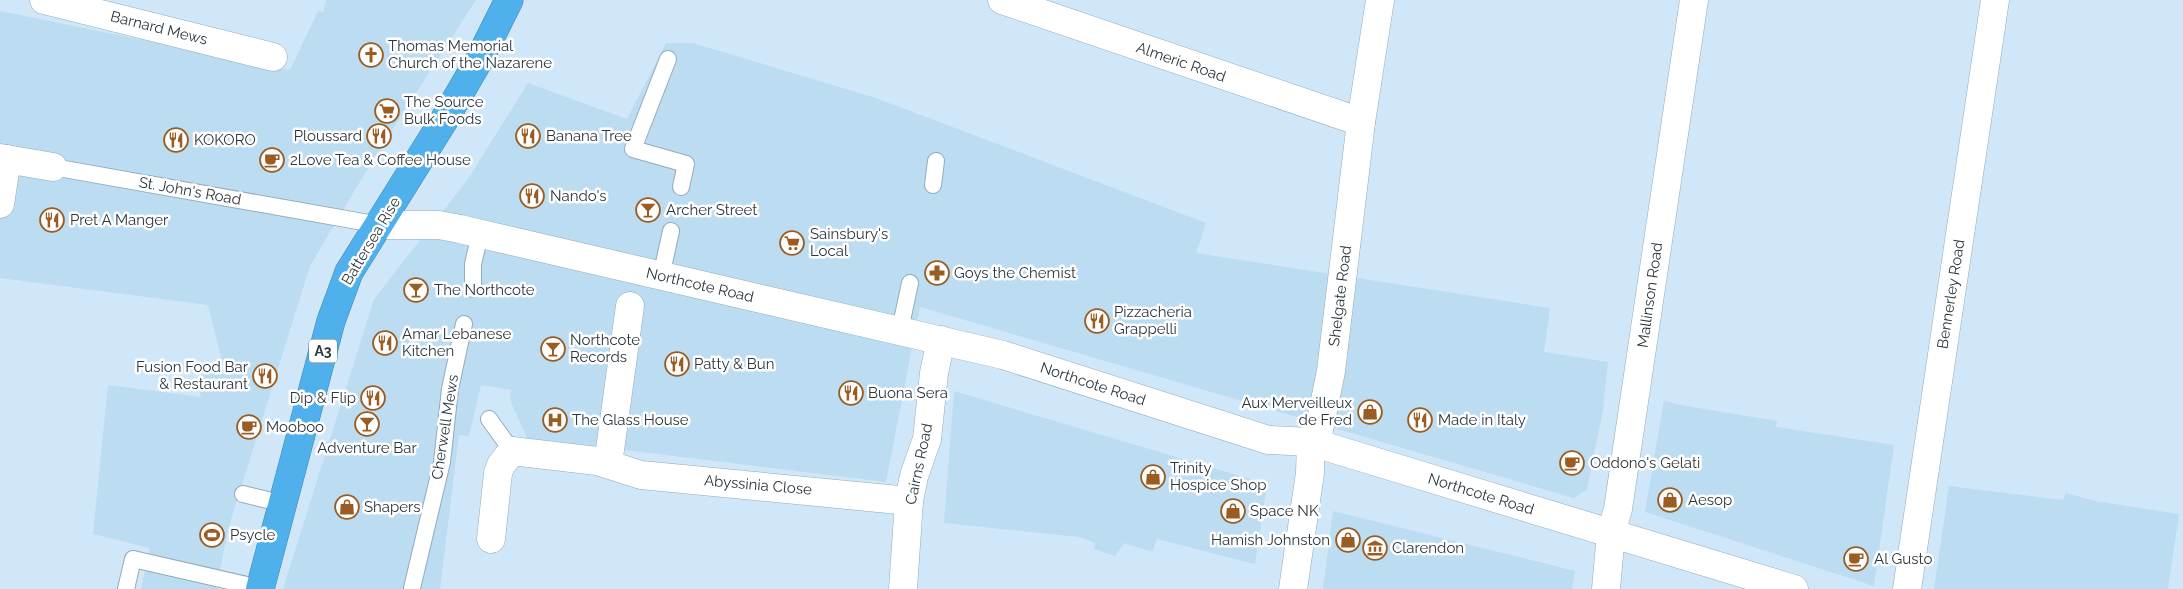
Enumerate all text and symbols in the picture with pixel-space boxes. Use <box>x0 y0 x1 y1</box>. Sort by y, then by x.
street label: Barnard Mews <box>109 7 209 49</box>
place label: Thomas Memorial Church of the Nazarene <box>388 37 552 72</box>
street label: Almeric Road <box>1134 38 1228 86</box>
church icon: Thomas Memorial Church of the Nazarene <box>358 42 384 68</box>
place label: The Source Bulk Foods <box>404 93 484 128</box>
supermarket icon: The Source Bulk Foods <box>374 98 400 124</box>
restaurant icon: Ploussard <box>366 123 392 149</box>
restaurant icon: Banana Tree <box>515 123 541 149</box>
restaurant icon: KOKORO <box>163 127 189 153</box>
place label: Ploussard <box>294 127 362 145</box>
place label: Banana Tree <box>546 127 632 145</box>
place label: KOKORO <box>194 131 256 149</box>
cafe icon: 2Love Tea & Coffee House <box>259 147 285 173</box>
place label: 2Love Tea & Coffee House <box>290 151 471 169</box>
street label: St. John's Road <box>137 173 243 209</box>
restaurant icon: Nando's <box>519 183 545 209</box>
place label: Nando's <box>550 187 607 205</box>
street label: Battersea Rise <box>338 194 404 288</box>
bar icon: Archer Street <box>635 197 661 223</box>
place label: Archer Street <box>666 201 757 219</box>
restaurant icon: Pret A Manger <box>39 207 65 233</box>
place label: Pret A Manger <box>70 211 169 229</box>
place label: Sainsbury's Local <box>810 225 888 260</box>
supermarket icon: Sainsbury's Local <box>779 230 805 256</box>
street label: Bennerley Road <box>1933 238 1969 350</box>
street label: Mallinson Road <box>1634 241 1666 349</box>
street label: Shelgate Road <box>1325 244 1355 348</box>
pharmacy icon: Goys the Chemist <box>924 260 950 286</box>
street label: Northcote Road <box>644 264 756 306</box>
place label: Goys the Chemist <box>954 264 1076 282</box>
bar icon: The Northcote <box>403 277 429 303</box>
place label: The Northcote <box>434 281 535 299</box>
place label: Pizzacheria Grappelli <box>1114 303 1192 338</box>
restaurant icon: Pizzacheria Grappelli <box>1084 308 1110 334</box>
place label: Amar Lebanese Kitchen <box>402 325 511 360</box>
restaurant icon: Amar Lebanese Kitchen <box>372 330 398 356</box>
place label: Northcote Records <box>570 331 640 366</box>
bar icon: Northcote Records <box>540 336 566 362</box>
road number: A3 <box>309 340 337 362</box>
restaurant icon: Patty & Bun <box>664 351 690 377</box>
place label: Patty & Bun <box>694 355 774 373</box>
place label: Fusion Food Bar & Restaurant <box>136 358 249 393</box>
street label: Northcote Road <box>1038 358 1148 410</box>
restaurant icon: Fusion Food Bar & Restaurant <box>252 363 278 389</box>
street label: Cherwell Mews <box>428 373 462 481</box>
restaurant icon: Buona Sera <box>838 380 864 406</box>
place label: Buona Sera <box>868 384 948 402</box>
restaurant icon: Dip & Flip <box>360 385 386 411</box>
place label: Dip & Flip <box>290 389 356 407</box>
place label: Aux Merveilleux de Fred <box>1241 394 1352 429</box>
shop icon: Aux Merveilleux de Fred <box>1357 399 1383 425</box>
hospital icon: The Glass House <box>542 407 568 433</box>
restaurant icon: Made in Italy <box>1407 407 1433 433</box>
bar icon: Adventure Bar <box>354 411 380 437</box>
place label: The Glass House <box>572 411 689 429</box>
place label: Made in Italy <box>1438 411 1526 429</box>
cafe icon: Mooboo <box>236 414 262 440</box>
place label: Mooboo <box>266 418 324 436</box>
street label: Cairns Road <box>902 422 936 506</box>
place label: Adventure Bar <box>317 439 417 457</box>
cafe icon: Oddono's Gelati <box>1559 450 1585 476</box>
place label: Oddono's Gelati <box>1590 454 1700 472</box>
place label: Trinity Hospice Shop <box>1170 459 1266 494</box>
shop icon: Trinity Hospice Shop <box>1140 464 1166 490</box>
street label: Northcote Road <box>1426 469 1536 519</box>
street label: Abyssinia Close <box>703 471 813 499</box>
shop icon: Aesop <box>1657 487 1683 513</box>
place label: Aesop <box>1688 491 1732 509</box>
shop icon: Shapers <box>334 494 360 520</box>
place label: Shapers <box>364 498 421 516</box>
shop icon: Space NK <box>1220 498 1246 524</box>
place label: Space NK <box>1250 502 1319 520</box>
sports icon: Psycle <box>199 522 225 548</box>
place label: Psycle <box>230 526 276 544</box>
shop icon: Hamish Johnston <box>1335 527 1361 553</box>
place label: Hamish Johnston <box>1211 531 1330 549</box>
museum icon: Clarendon <box>1362 535 1388 561</box>
place label: Clarendon <box>1392 539 1464 557</box>
cafe icon: Al Gusto <box>1843 546 1869 572</box>
place label: Al Gusto <box>1874 550 1932 568</box>

